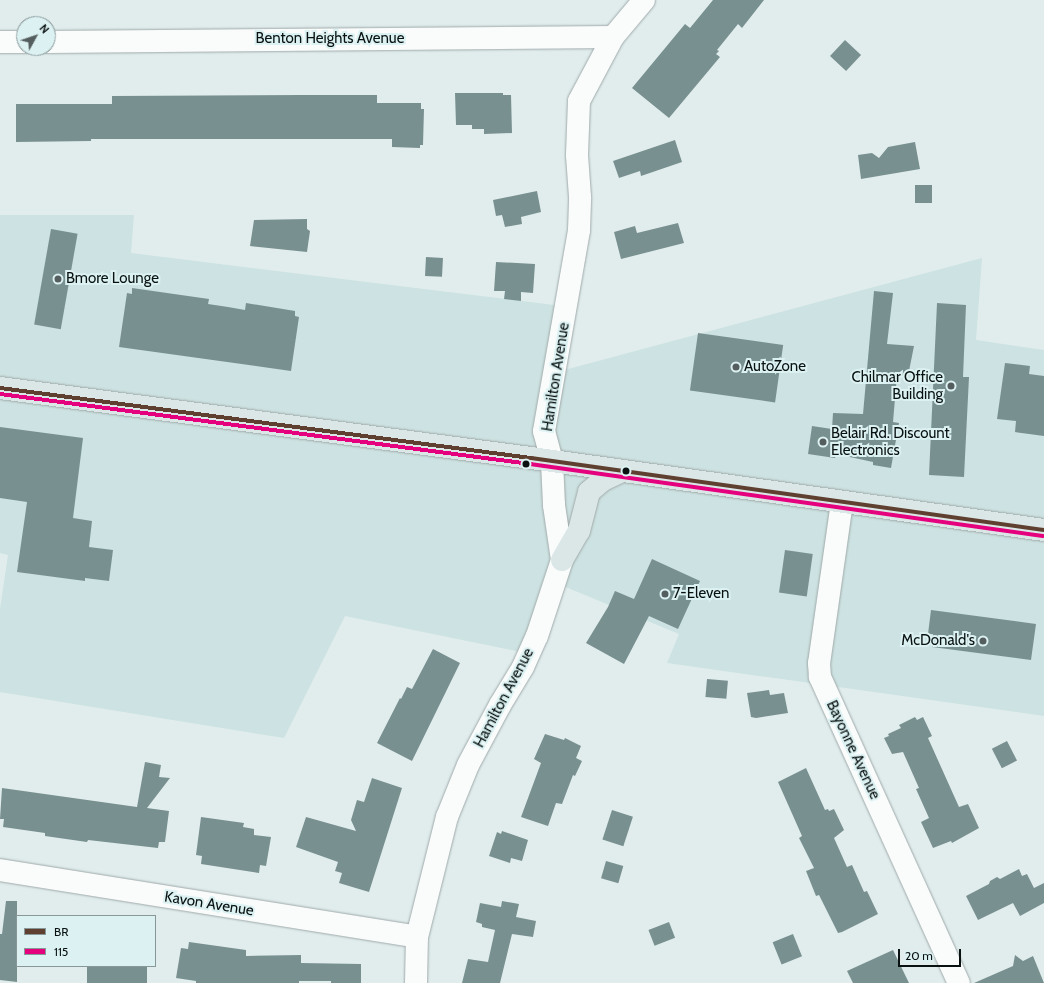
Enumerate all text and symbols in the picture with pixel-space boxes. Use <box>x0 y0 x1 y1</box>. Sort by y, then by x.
north arrow <box>16 16 56 56</box>
text: N <box>37 21 52 36</box>
street label: Benton Heights Avenue <box>256 30 404 48</box>
place label: Bmore Lounge <box>66 270 159 288</box>
marker: Bmore Lounge <box>53 274 63 284</box>
street label: Hamilton Avenue <box>539 321 573 433</box>
place label: AutoZone <box>744 358 806 376</box>
marker: AutoZone <box>731 362 741 372</box>
place label: Chilmar Office Building <box>851 368 943 403</box>
marker: Chilmar Office Building <box>946 381 956 391</box>
place label: Belair Rd. Discount Electronics <box>831 424 950 459</box>
marker: Belair Rd. Discount Electronics <box>818 437 828 447</box>
unlabelled marker <box>521 459 531 469</box>
unlabelled marker <box>621 466 631 476</box>
place label: 7-Eleven <box>673 585 729 603</box>
marker: 7-Eleven <box>660 589 670 599</box>
place label: McDonald's <box>901 632 975 650</box>
marker: McDonald's <box>978 636 988 646</box>
street label: Hamilton Avenue <box>470 645 538 751</box>
street label: Bayonne Avenue <box>822 698 884 802</box>
street label: Kavon Avenue <box>163 888 255 920</box>
legend <box>16 915 156 967</box>
text: BR <box>54 924 68 939</box>
scale bar <box>900 941 963 967</box>
text: 115 <box>54 944 68 959</box>
text: 20 m <box>905 948 933 963</box>

